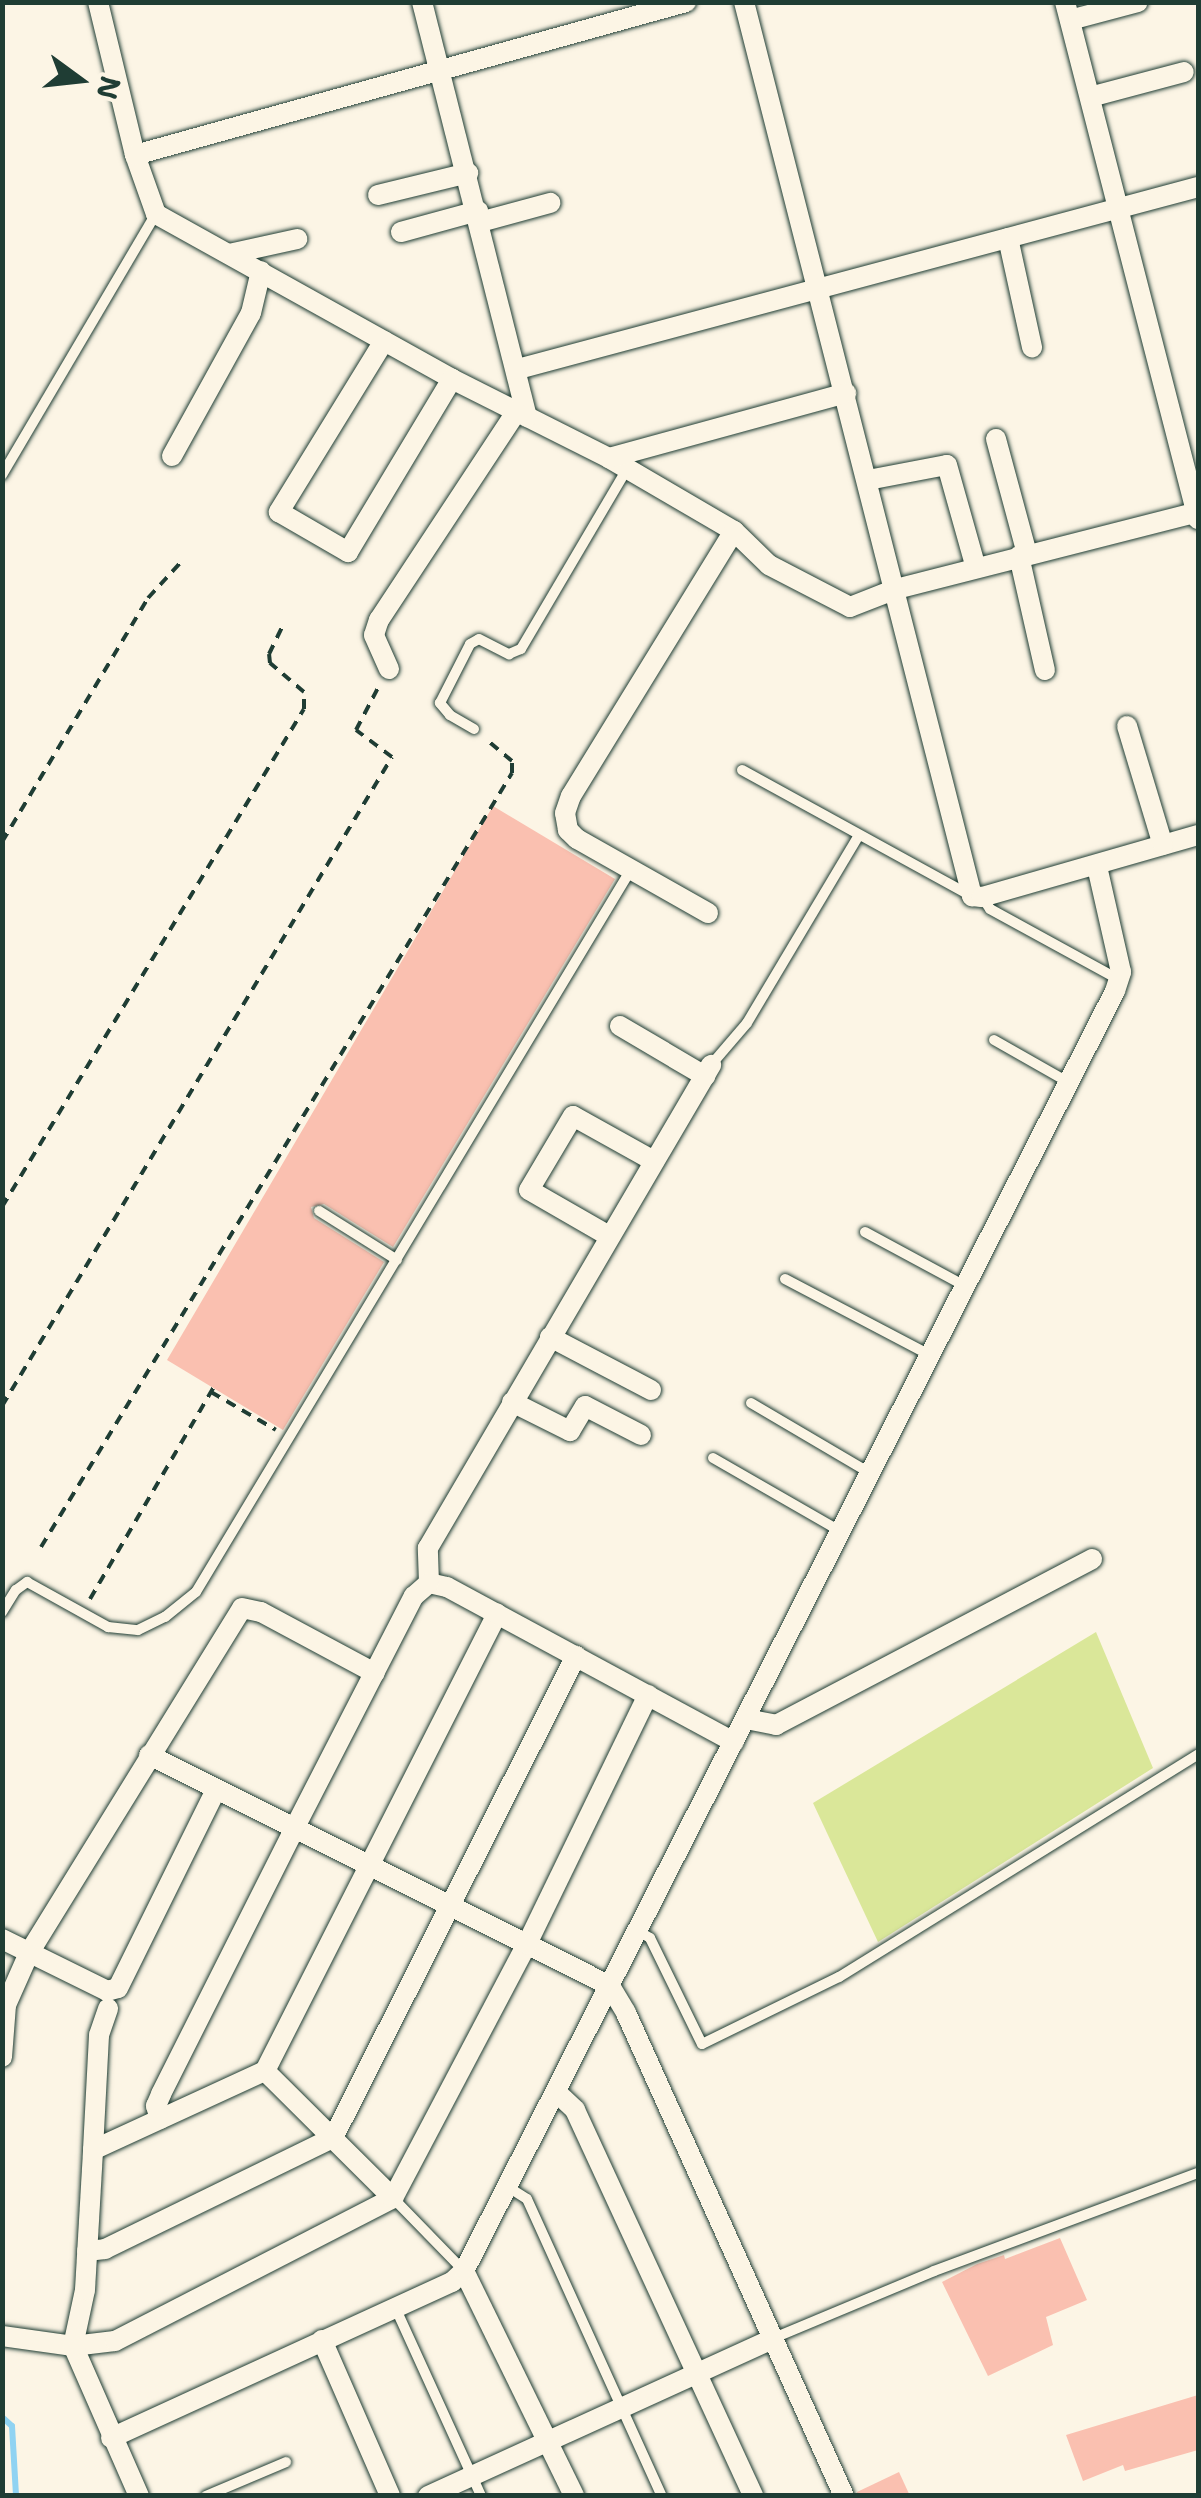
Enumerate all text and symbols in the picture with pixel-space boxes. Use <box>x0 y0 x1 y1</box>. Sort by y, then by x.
north arrow <box>30 30 130 130</box>
text: N <box>88 72 130 103</box>

